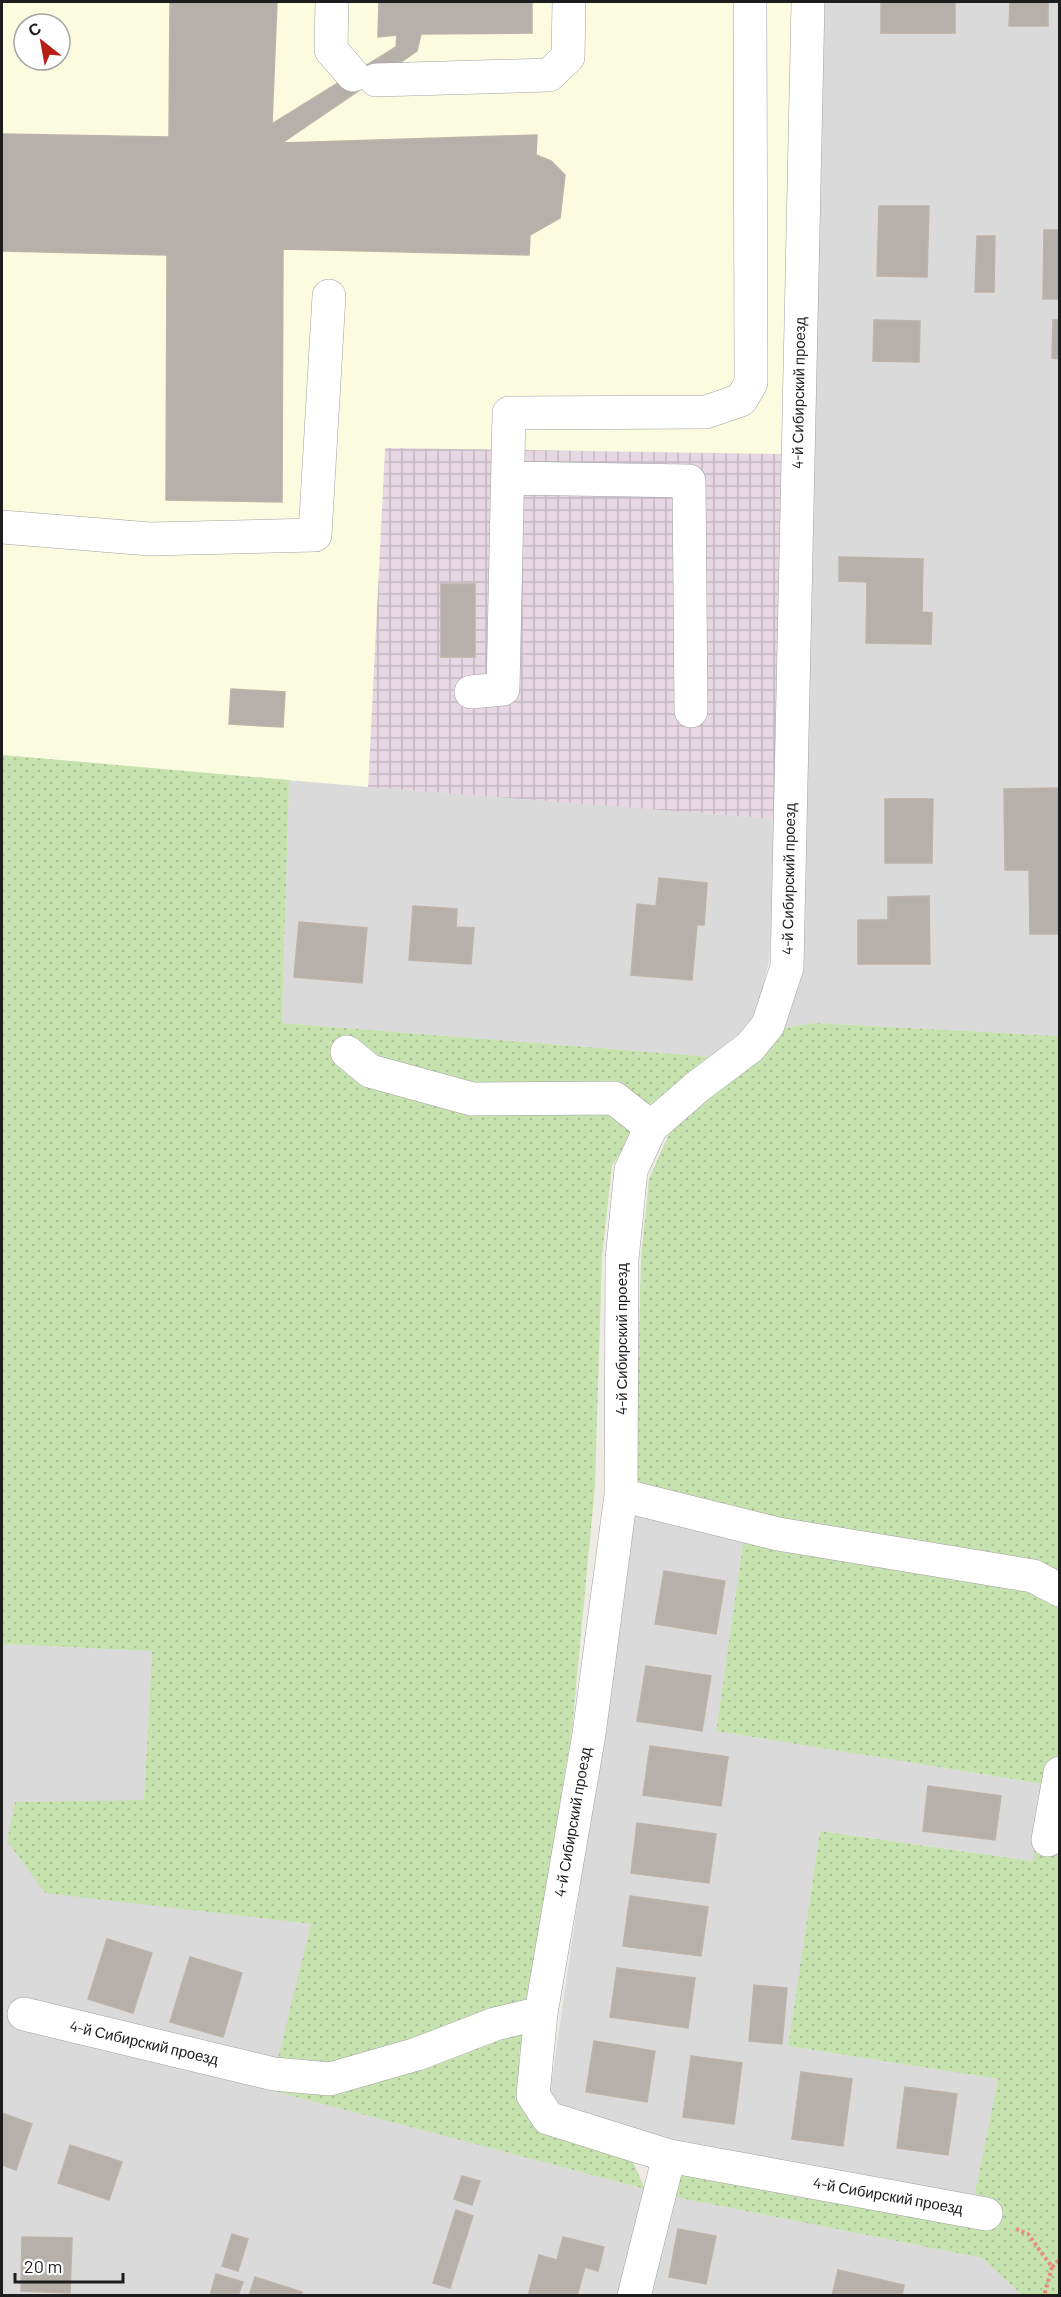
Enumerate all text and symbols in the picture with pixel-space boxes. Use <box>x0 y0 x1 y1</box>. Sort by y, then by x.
north arrow <box>12 12 72 72</box>
text: С <box>24 17 44 40</box>
street label: 4-й Сибирский проезд <box>788 317 808 469</box>
street label: 4-й Сибирский проезд <box>778 803 798 955</box>
street label: 4-й Сибирский проезд <box>612 1263 630 1415</box>
street label: 4-й Сибирский проезд <box>550 1745 594 1898</box>
street label: 4-й Сибирский проезд <box>68 2016 221 2068</box>
street label: 4-й Сибирский проезд <box>812 2173 965 2217</box>
scale bar <box>15 2246 123 2284</box>
text: 20 m <box>24 2255 62 2277</box>

